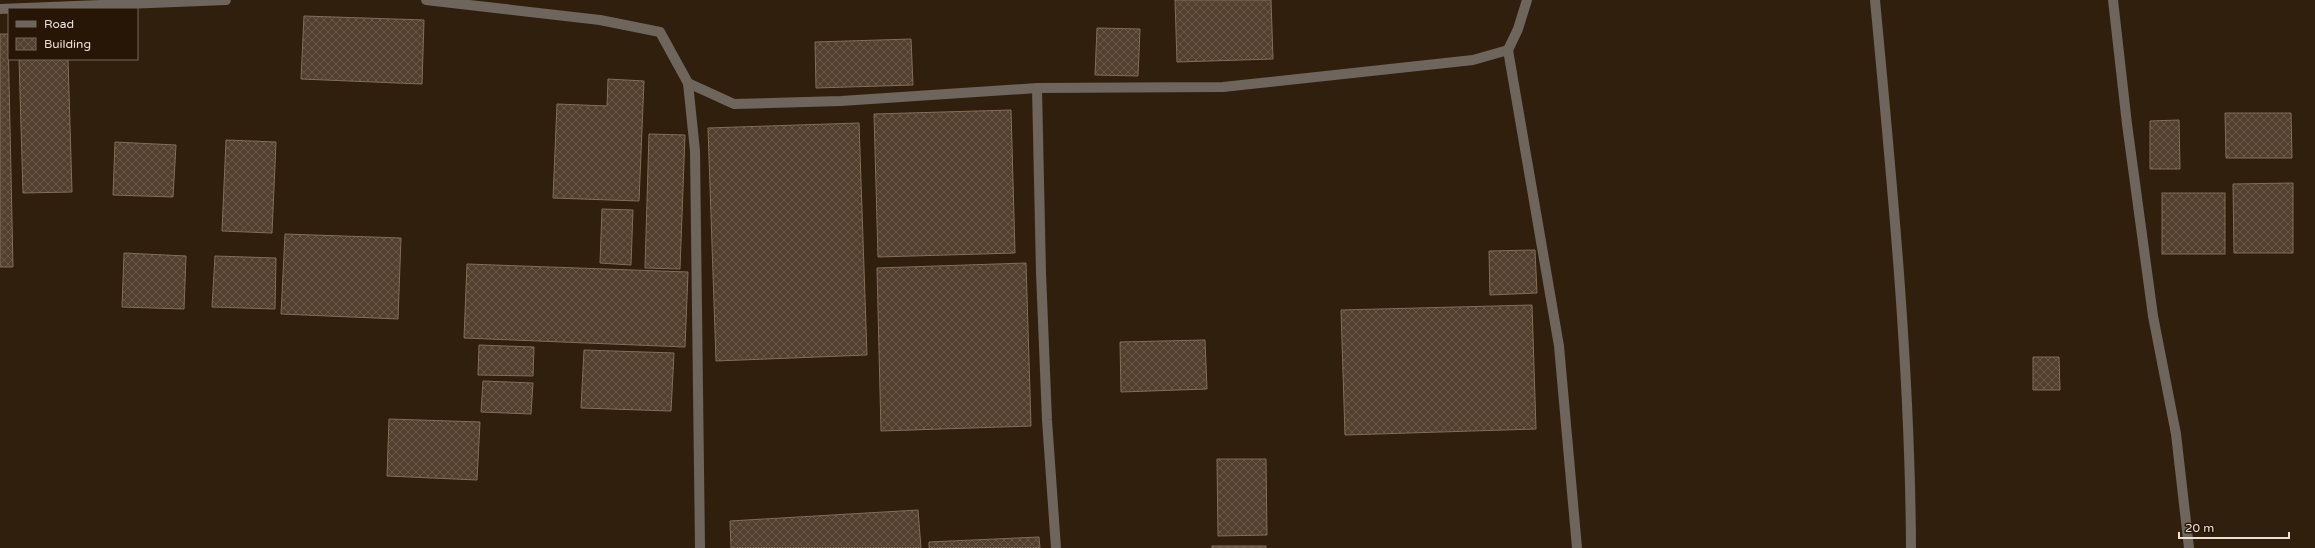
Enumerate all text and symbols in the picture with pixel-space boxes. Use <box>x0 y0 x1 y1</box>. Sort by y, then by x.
legend <box>8 8 138 60</box>
text: Road <box>44 17 74 31</box>
text: Building <box>44 37 91 51</box>
scale bar <box>2179 514 2289 540</box>
text: 20 m <box>2185 521 2214 535</box>

